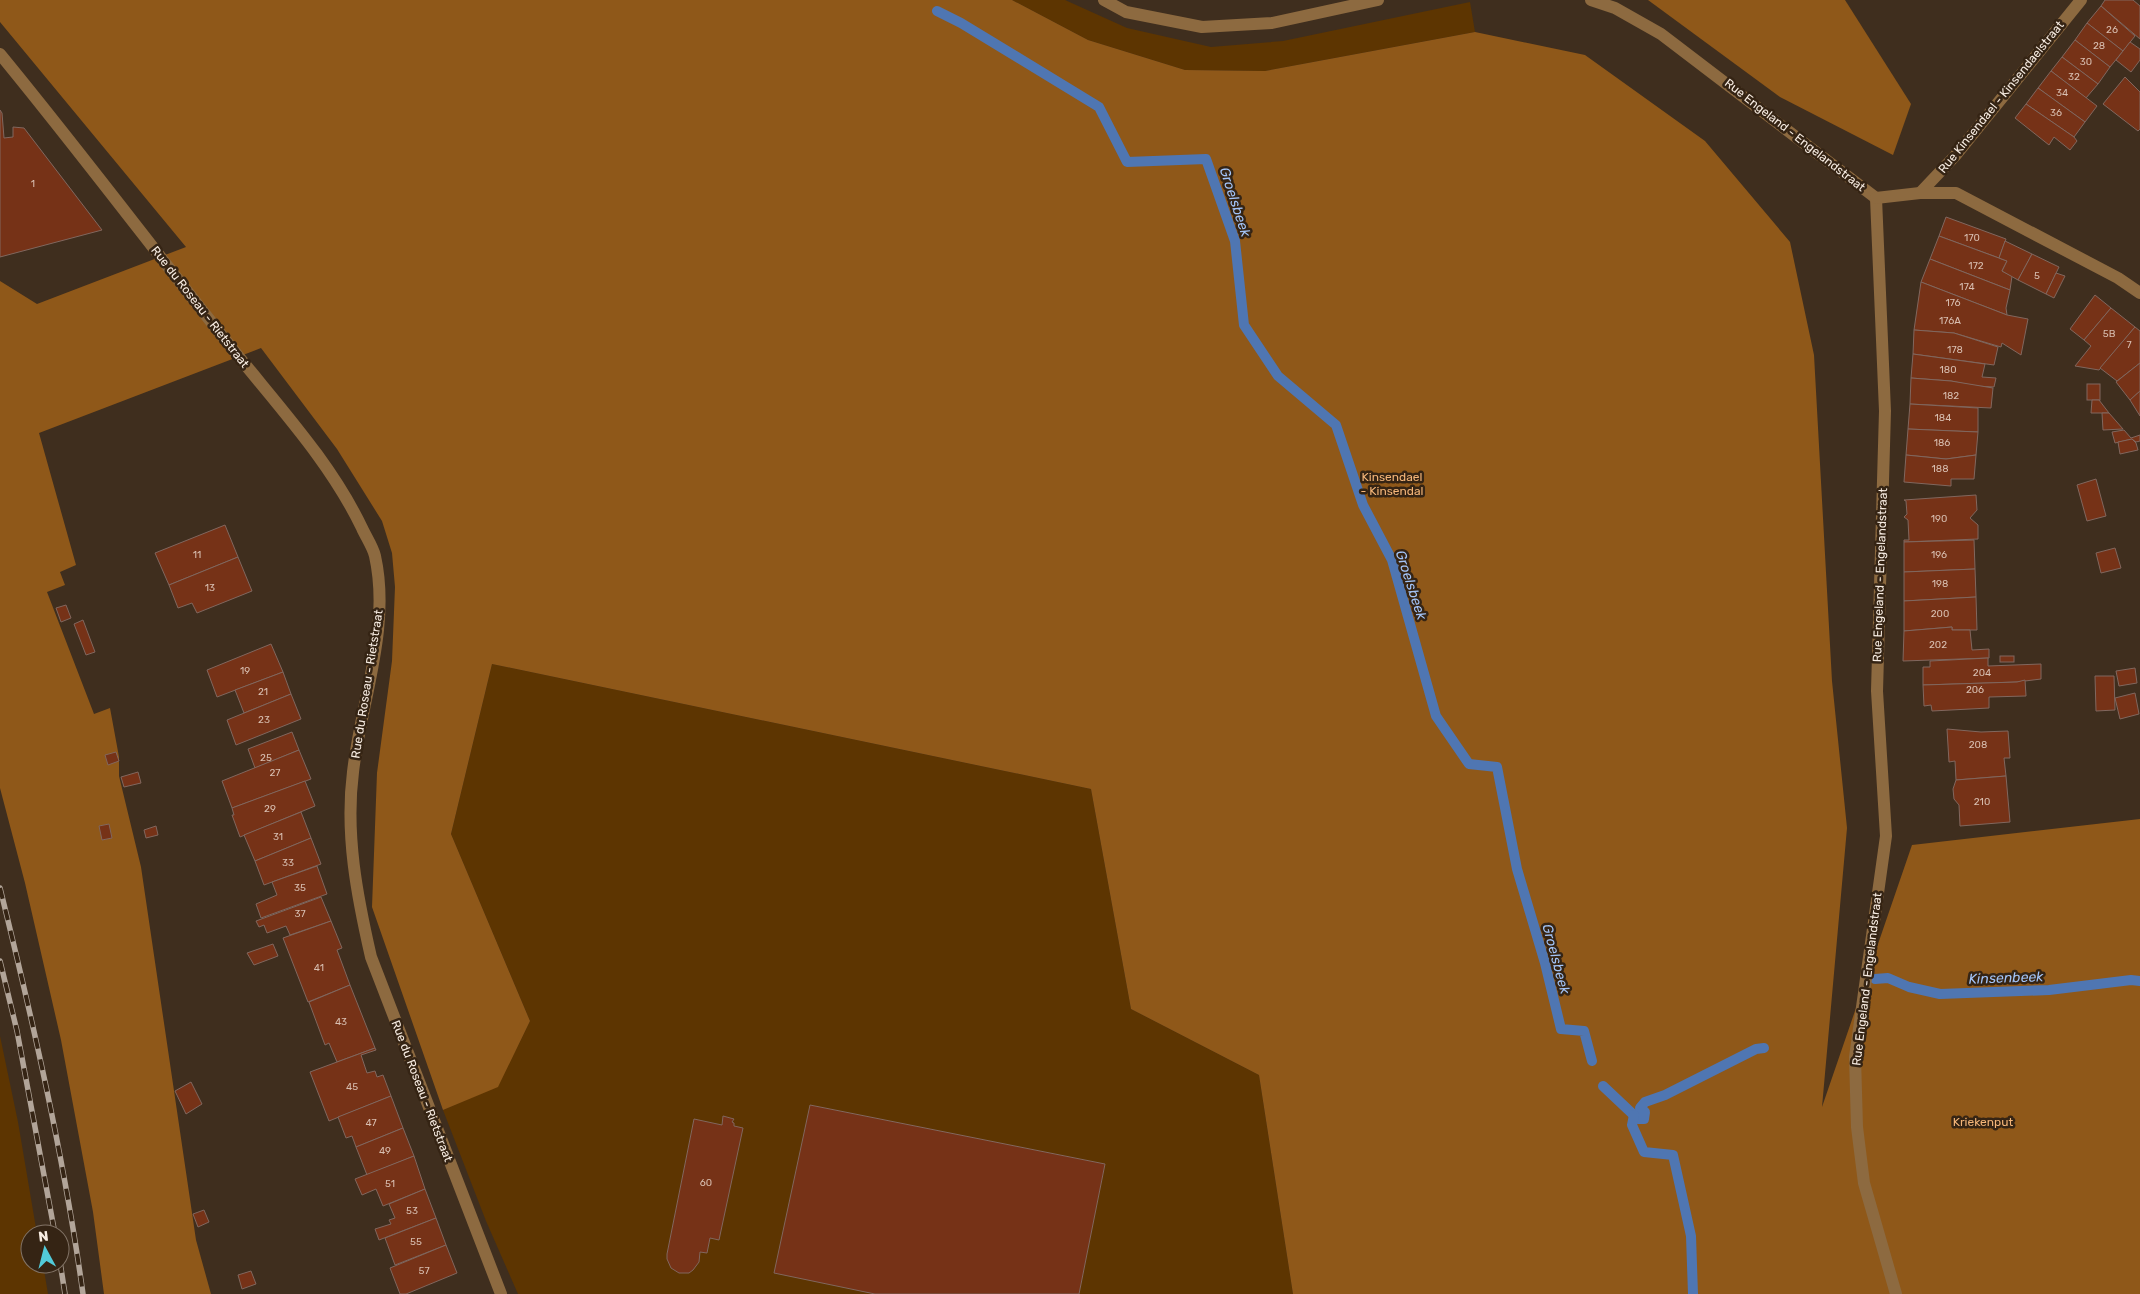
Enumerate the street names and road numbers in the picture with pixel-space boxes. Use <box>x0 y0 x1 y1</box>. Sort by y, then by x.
street label: Rue Kinsendael - Kinsendaelstraat <box>1935 18 2067 176</box>
street label: Rue Engeland - Engelandstraat <box>1722 76 1868 194</box>
street label: Rue du Roseau - Rietstraat <box>148 243 252 371</box>
street label: Rue Engeland - Engelandstraat <box>1870 487 1890 662</box>
street label: Rue du Roseau - Rietstraat <box>348 608 386 759</box>
street label: Rue Engeland - Engelandstraat <box>1849 891 1885 1066</box>
street label: Rue du Roseau - Rietstraat <box>389 1018 456 1164</box>

